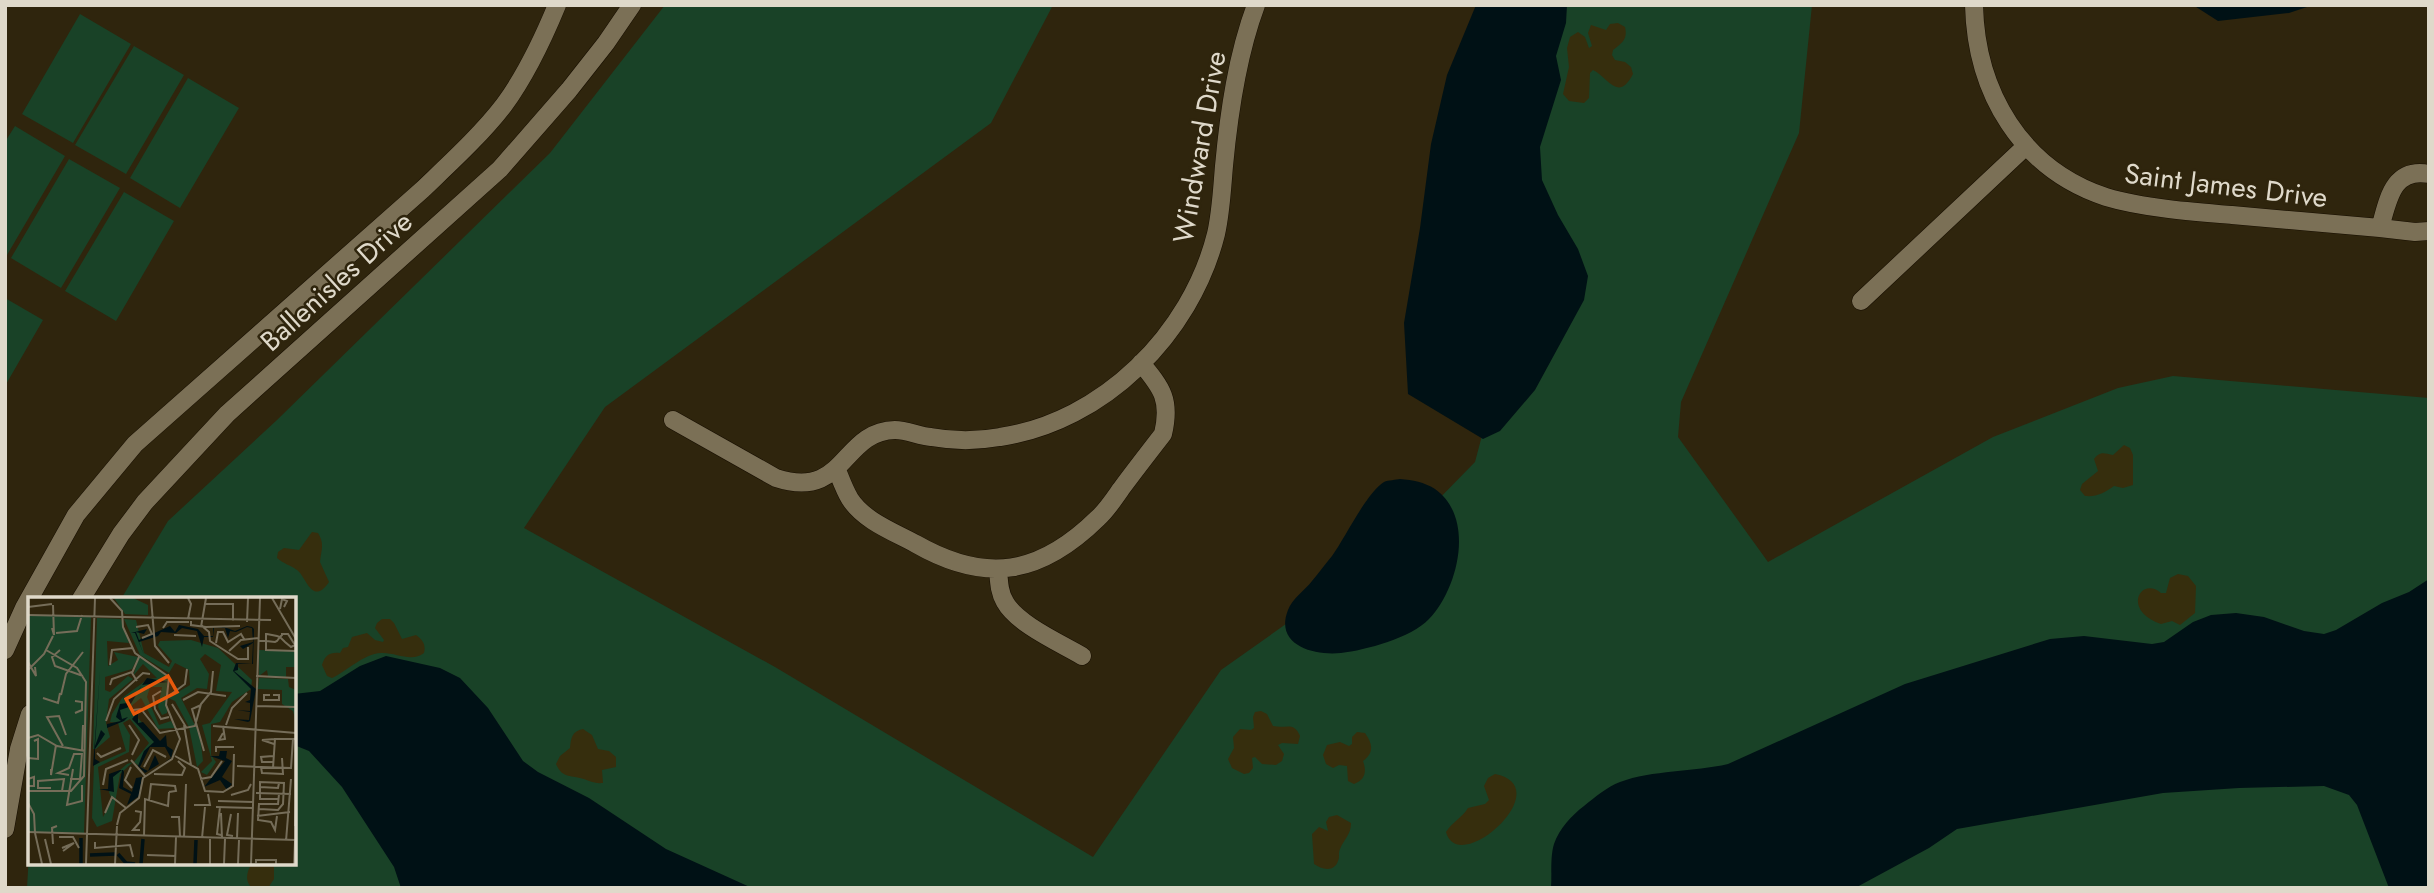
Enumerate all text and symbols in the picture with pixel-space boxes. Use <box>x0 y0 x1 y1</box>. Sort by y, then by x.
street label: Windward Drive <box>1162 48 1237 246</box>
street label: Saint James Drive <box>2122 153 2330 218</box>
street label: Ballenisles Drive <box>251 202 422 361</box>
inset map <box>28 597 296 865</box>

